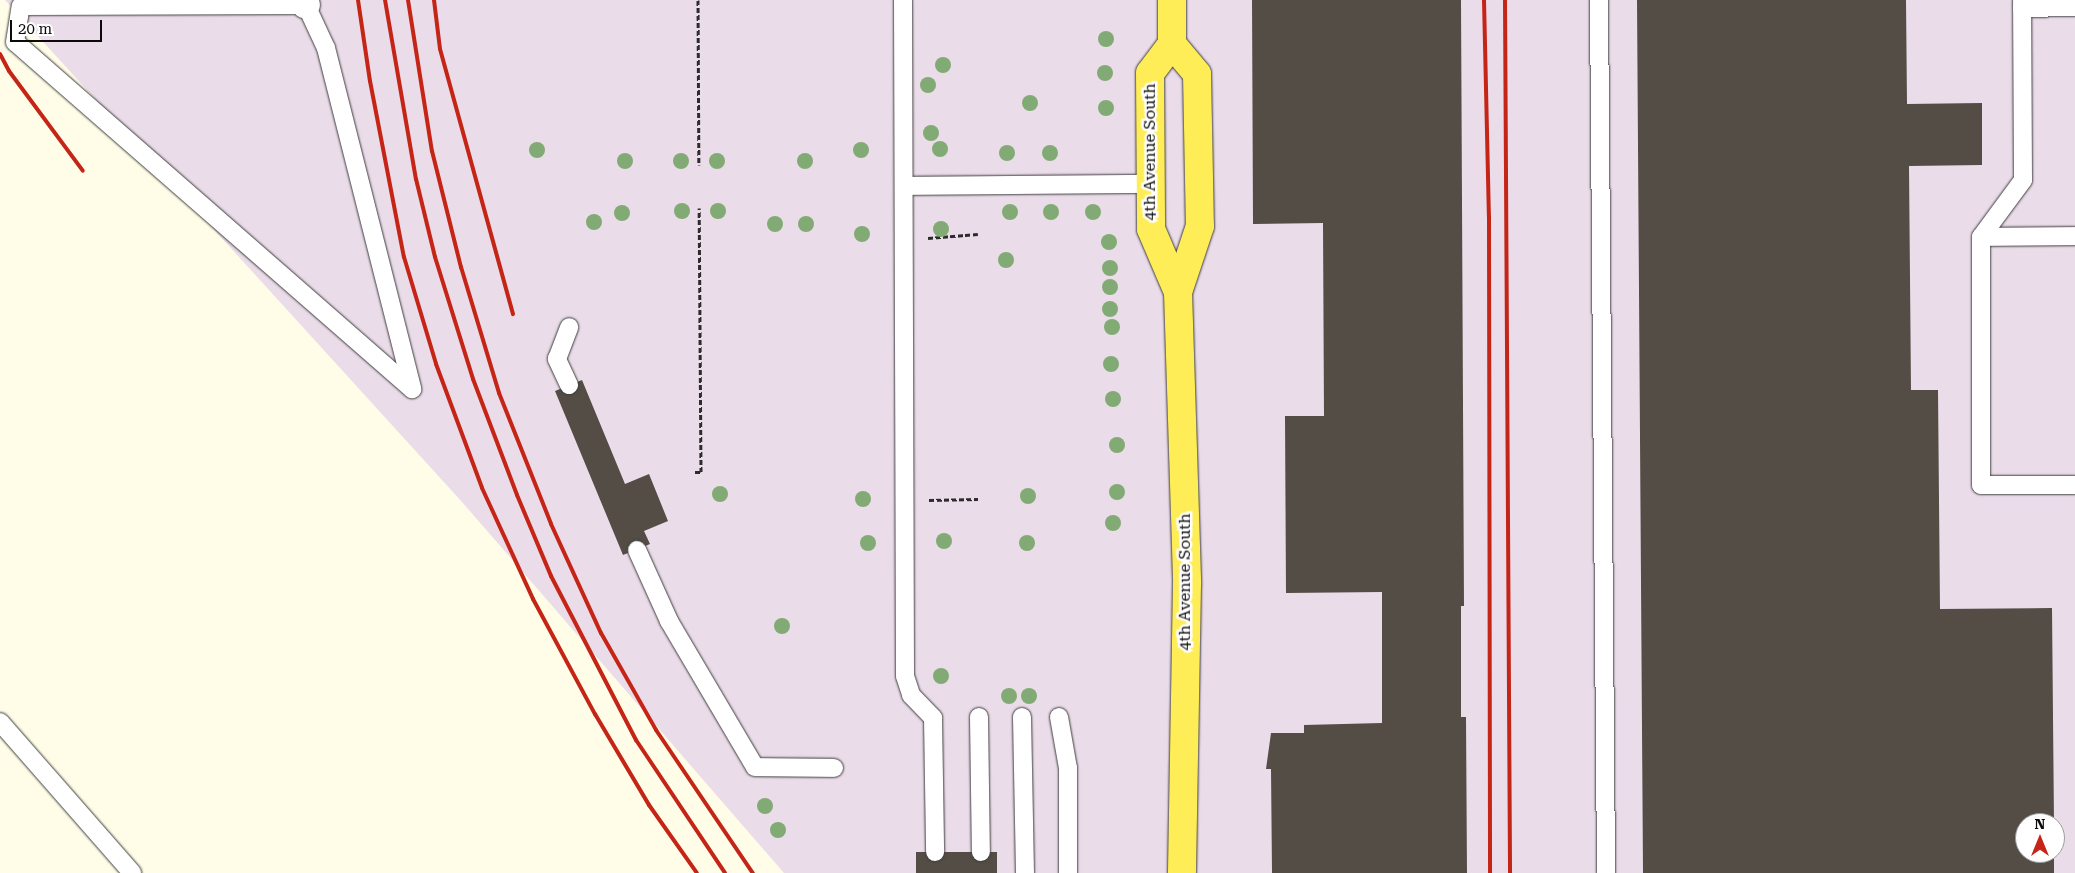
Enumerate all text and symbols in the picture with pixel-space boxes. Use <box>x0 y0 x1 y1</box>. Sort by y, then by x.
scale bar <box>12 10 105 42</box>
text: 20 m <box>18 20 52 38</box>
street label: 4th Avenue South <box>1140 83 1160 221</box>
street label: 4th Avenue South <box>1175 513 1195 651</box>
north arrow <box>2015 813 2065 863</box>
text: N <box>2035 816 2045 832</box>

